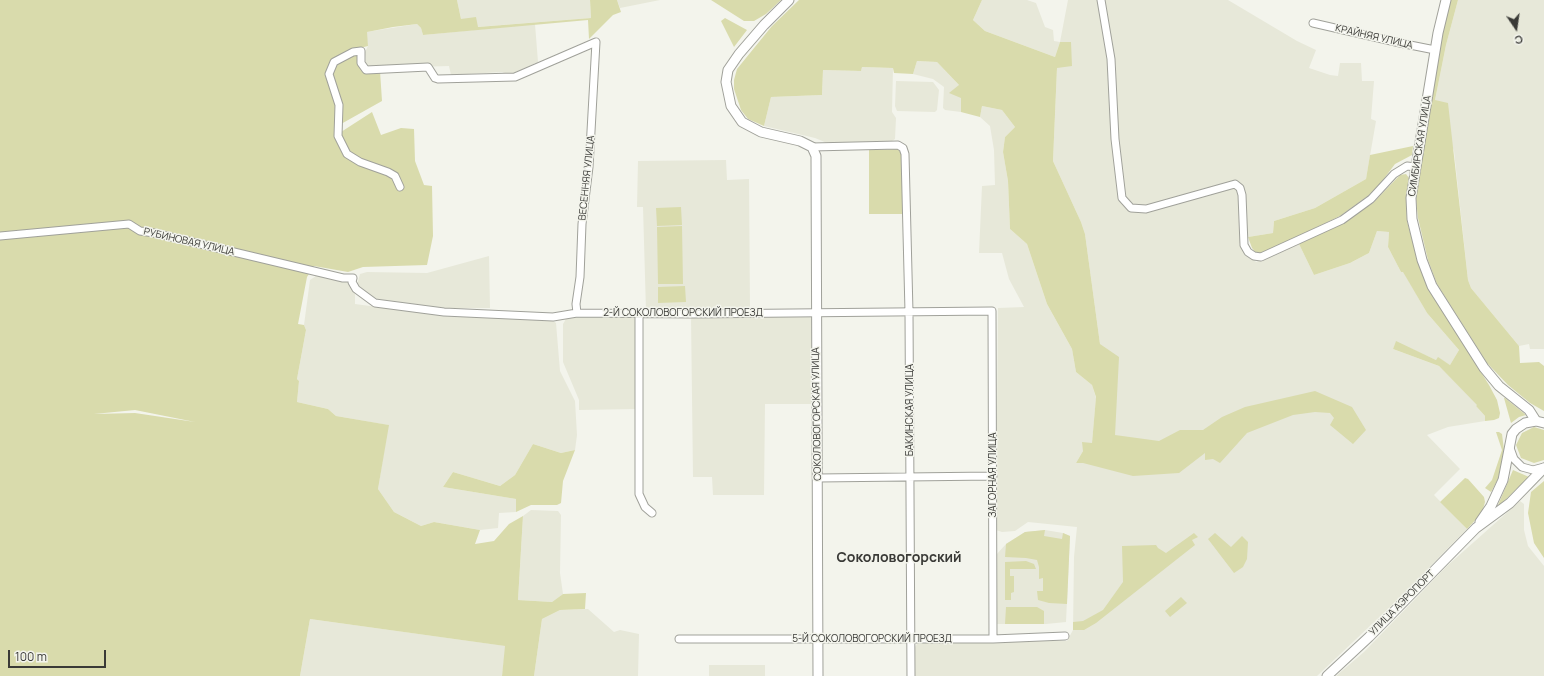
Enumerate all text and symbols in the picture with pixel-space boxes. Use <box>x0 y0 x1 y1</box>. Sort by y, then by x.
north arrow <box>1496 8 1536 48</box>
street label: КРАЙНЯЯ УЛИЦА <box>1334 22 1414 52</box>
text: С <box>1513 32 1524 48</box>
street label: СИМБИРСКАЯ УЛИЦА <box>1406 95 1434 197</box>
street label: ВЕСЕННЯЯ УЛИЦА <box>577 135 597 221</box>
street label: РУБИНОВАЯ УЛИЦА <box>142 226 236 258</box>
street label: 2-Й СОКОЛОВОГОРСКИЙ ПРОЕЗД <box>603 307 763 319</box>
street label: СОКОЛОВОГОРСКАЯ УЛИЦА <box>810 347 824 481</box>
street label: БАКИНСКАЯ УЛИЦА <box>904 364 916 456</box>
street label: ЗАГОРНАЯ УЛИЦА <box>987 432 999 518</box>
district label: Соколовогорский <box>836 550 962 566</box>
street label: УЛИЦА АЭРОПОРТ <box>1367 568 1437 638</box>
street label: 5-Й СОКОЛОВОГОРСКИЙ ПРОЕЗД <box>792 633 952 645</box>
scale bar <box>10 642 108 668</box>
text: 100 m <box>15 648 47 665</box>

